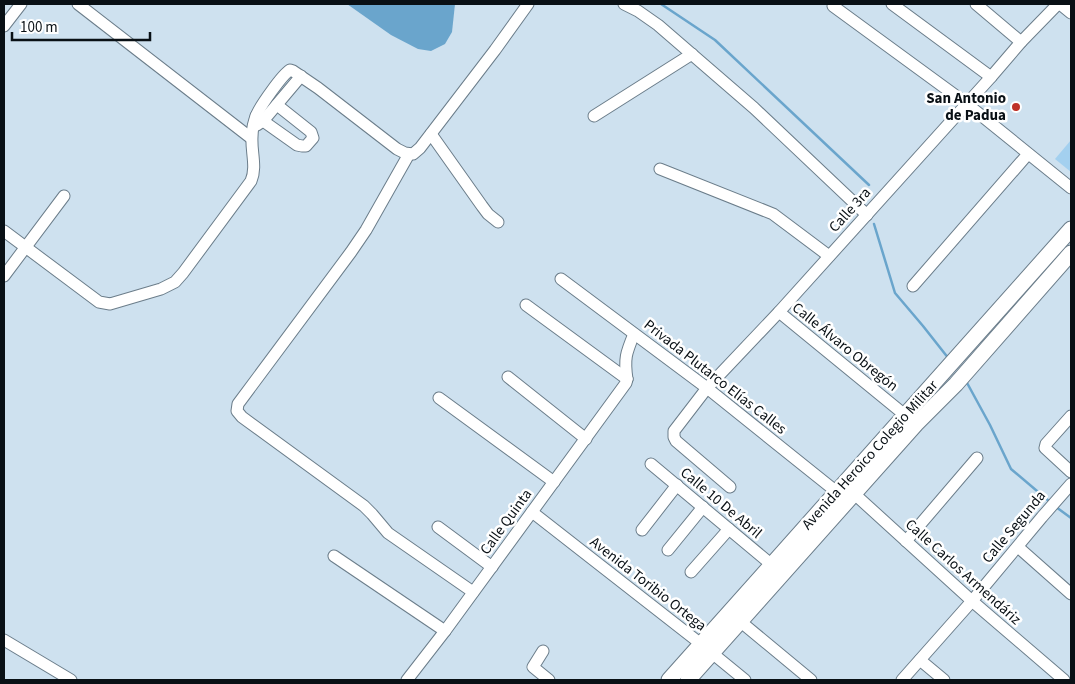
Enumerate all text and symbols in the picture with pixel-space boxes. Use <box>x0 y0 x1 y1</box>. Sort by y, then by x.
scale bar <box>12 10 150 42</box>
text: 100 m <box>20 17 58 38</box>
place label: San Antonio de Padua <box>926 88 1006 126</box>
marker: San Antonio de Padua <box>1010 101 1022 113</box>
street label: Calle 3ra <box>824 183 876 237</box>
street label: Calle Álvaro Obregón <box>788 298 902 396</box>
street label: Privada Plutarco Elías Calles <box>639 315 791 439</box>
street label: Avenida Heroico Colegio Militar <box>797 375 943 534</box>
street label: Calle 10 De Abril <box>676 463 767 544</box>
street label: Calle Quinta <box>475 485 537 559</box>
street label: Calle Segunda <box>977 486 1051 568</box>
street label: Calle Carlos Armendáriz <box>900 514 1026 630</box>
street label: Avenida Toribio Ortega <box>585 532 711 636</box>

